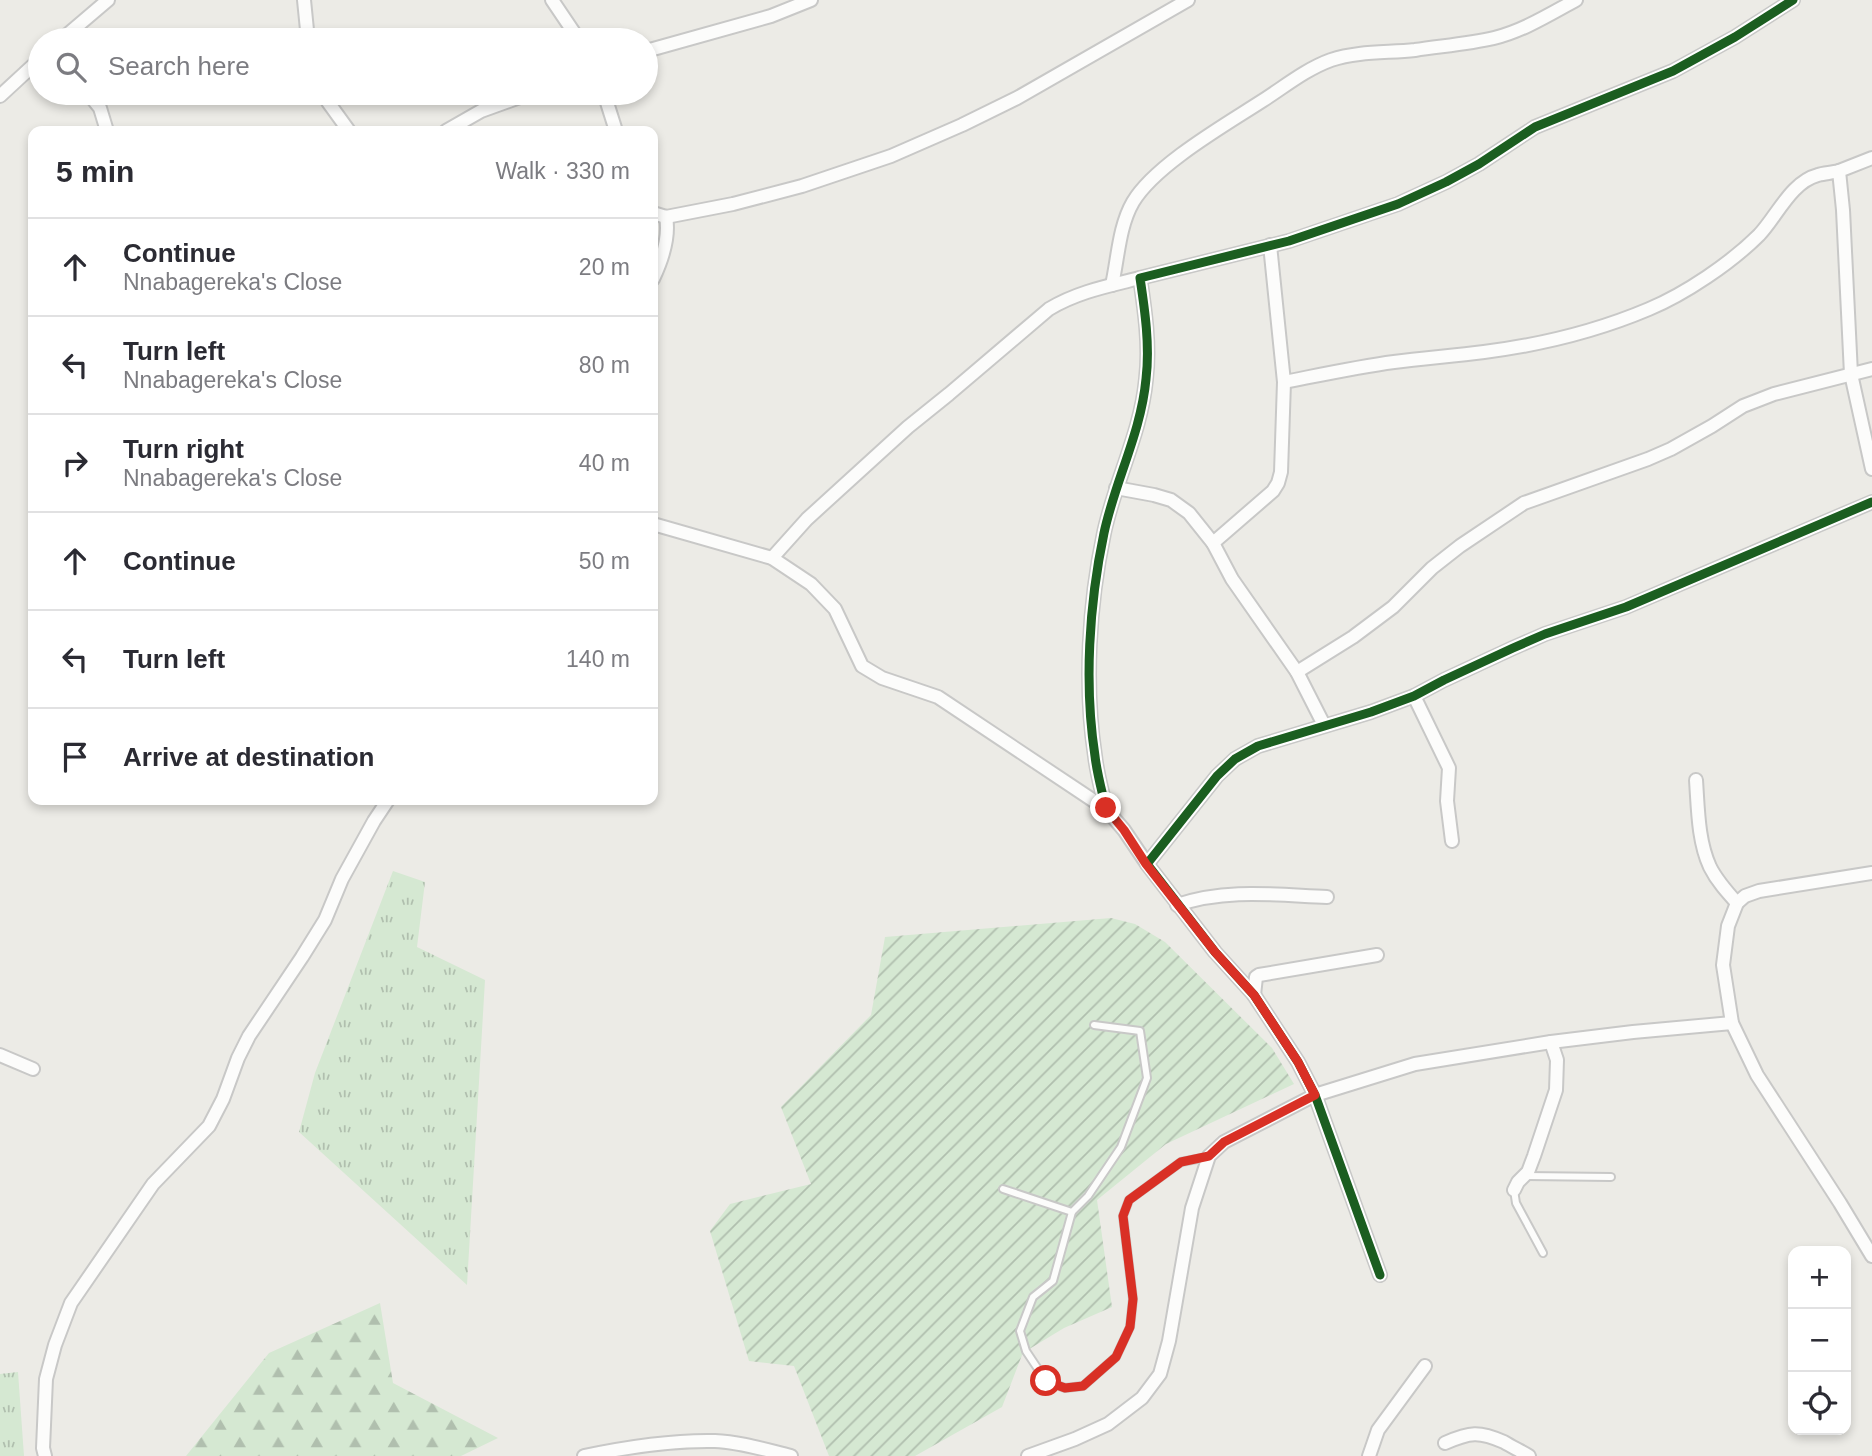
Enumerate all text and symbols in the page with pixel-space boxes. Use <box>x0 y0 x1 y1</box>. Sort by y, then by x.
search box <box>28 28 658 105</box>
icon: search <box>52 48 90 86</box>
text: Search here <box>108 51 250 81</box>
text: 5 min <box>56 155 134 188</box>
text: Walk · 330 m <box>495 158 630 184</box>
text: Continue <box>123 238 236 268</box>
icon: ahead <box>56 248 94 286</box>
text: 20 m <box>579 254 630 280</box>
text: Nnabagereka's Close <box>123 269 342 295</box>
text: Turn left <box>123 336 225 366</box>
icon: left <box>56 346 94 384</box>
text: 80 m <box>579 352 630 378</box>
text: Nnabagereka's Close <box>123 367 342 393</box>
text: Turn right <box>123 434 244 464</box>
icon: right <box>56 444 94 482</box>
text: 40 m <box>579 450 630 476</box>
text: Nnabagereka's Close <box>123 465 342 491</box>
icon: ahead <box>56 542 94 580</box>
text: Continue <box>123 546 236 576</box>
text: 50 m <box>579 548 630 574</box>
icon: left <box>56 640 94 678</box>
text: Turn left <box>123 644 225 674</box>
text: 140 m <box>566 646 630 672</box>
icon: arrive <box>56 738 94 776</box>
text: Arrive at destination <box>123 742 374 772</box>
route end <box>1090 792 1121 823</box>
map controls <box>1788 1246 1851 1435</box>
button: + <box>1788 1246 1851 1309</box>
button: − <box>1788 1309 1851 1372</box>
route start <box>1030 1365 1061 1396</box>
button: locate <box>1788 1372 1851 1435</box>

